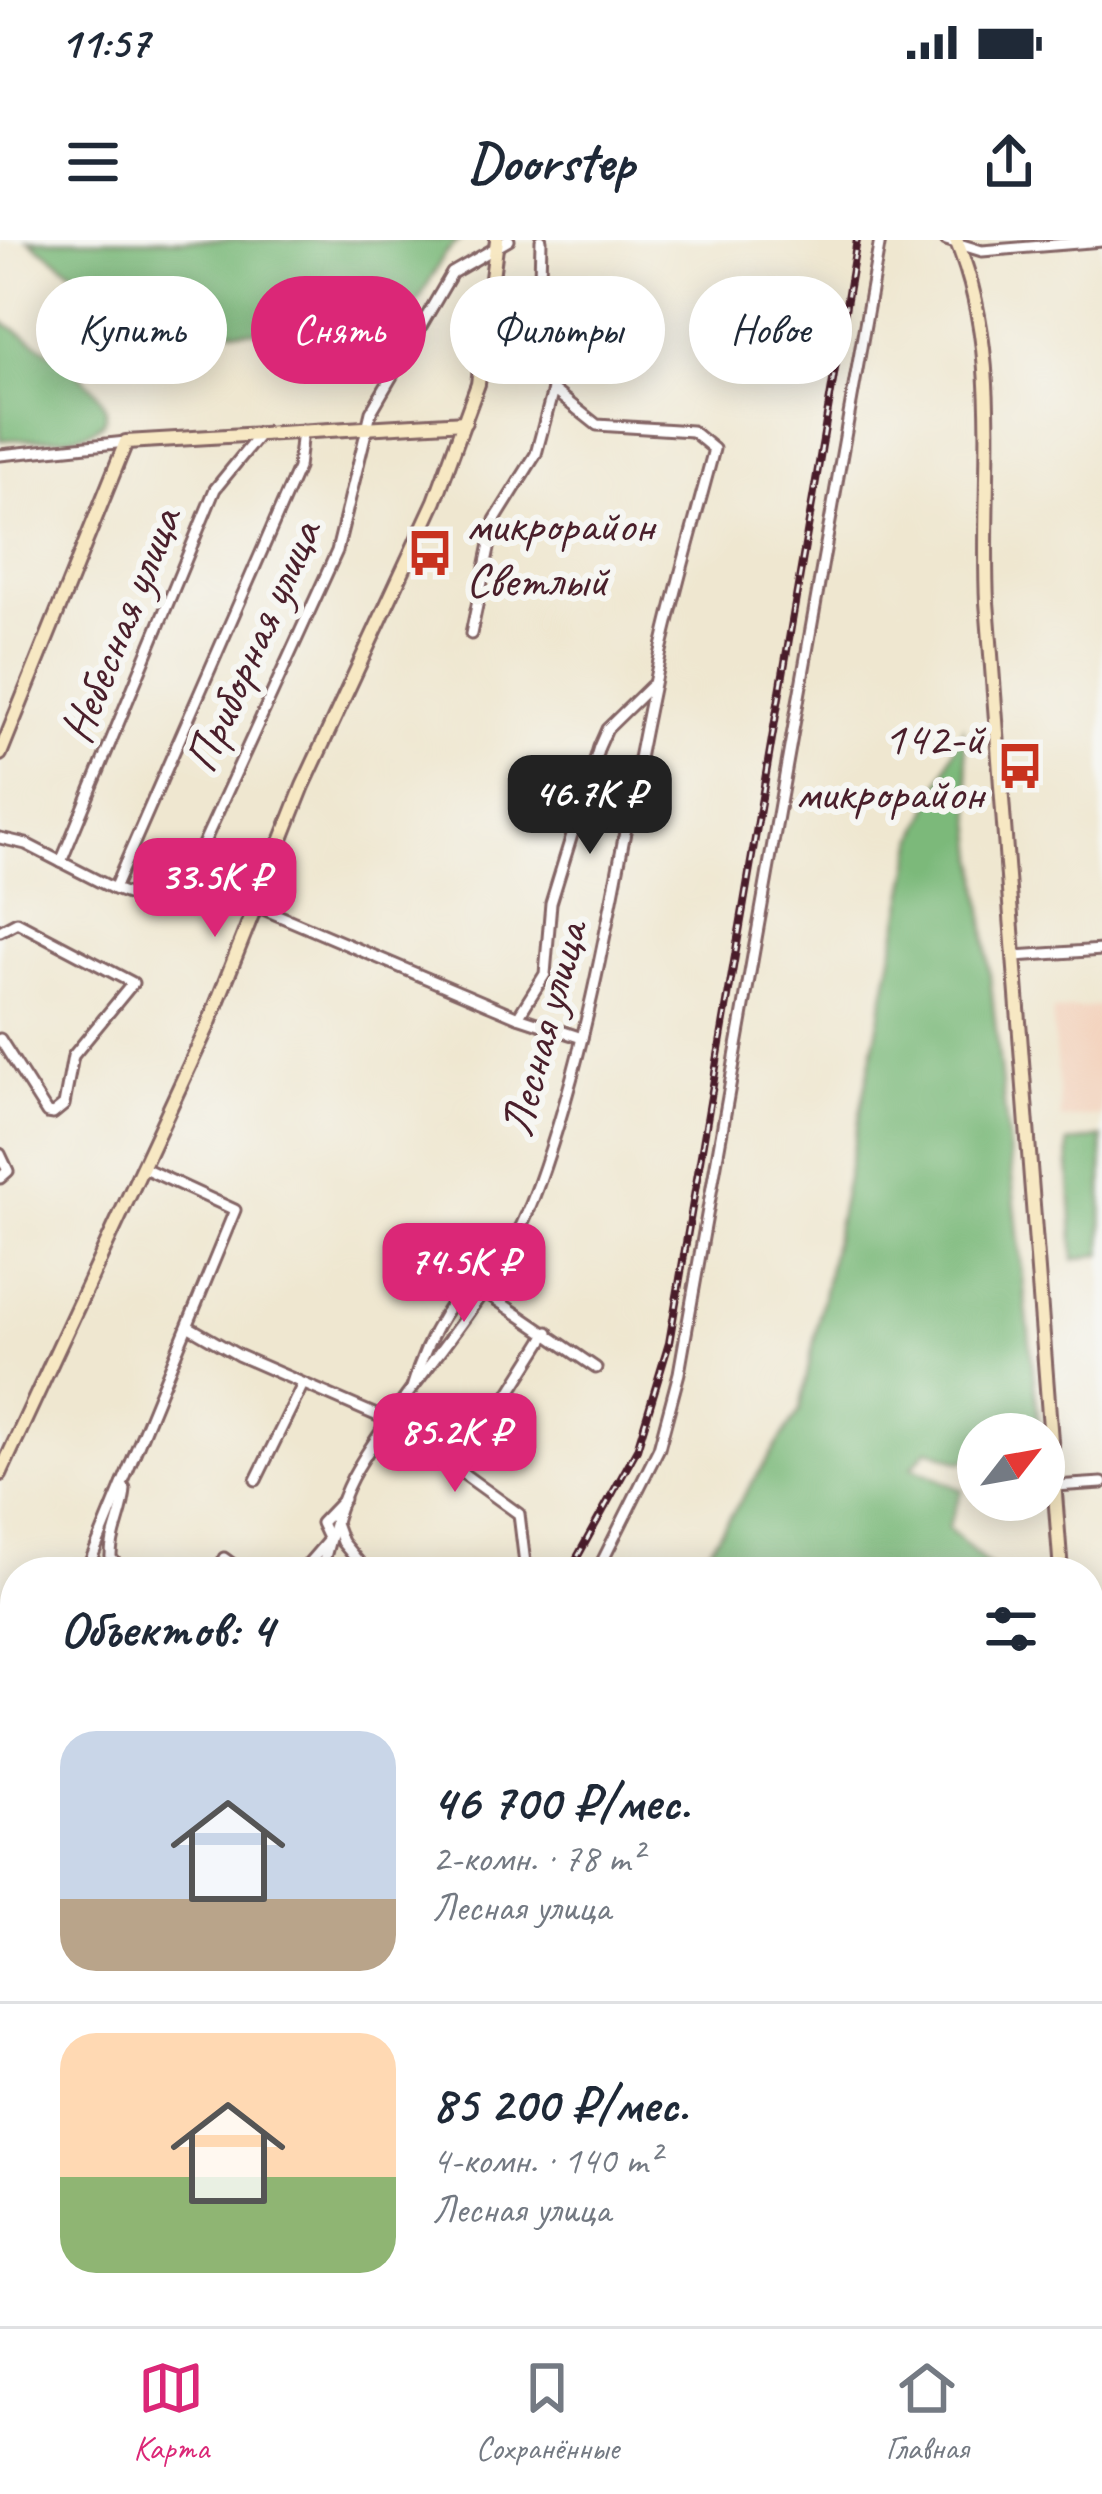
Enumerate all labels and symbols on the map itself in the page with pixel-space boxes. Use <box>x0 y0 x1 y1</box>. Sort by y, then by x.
place label: микрорайон Светлый <box>466 495 658 610</box>
street label: Небесная улица <box>46 496 195 751</box>
street label: Приборная улица <box>170 508 335 781</box>
bus stop icon: микрорайон Светлый <box>405 528 455 578</box>
place label: 142-й микрорайон <box>795 708 987 823</box>
bus stop icon: 142-й микрорайон <box>995 741 1045 791</box>
pin: 46.7K ₽ <box>479 755 701 857</box>
pin: 33.5K ₽ <box>104 838 326 940</box>
street label: Лесная улица <box>486 911 602 1143</box>
pin: 74.5K ₽ <box>353 1223 575 1325</box>
pin: 85.2K ₽ <box>344 1393 566 1495</box>
north arrow <box>957 1413 1065 1521</box>

